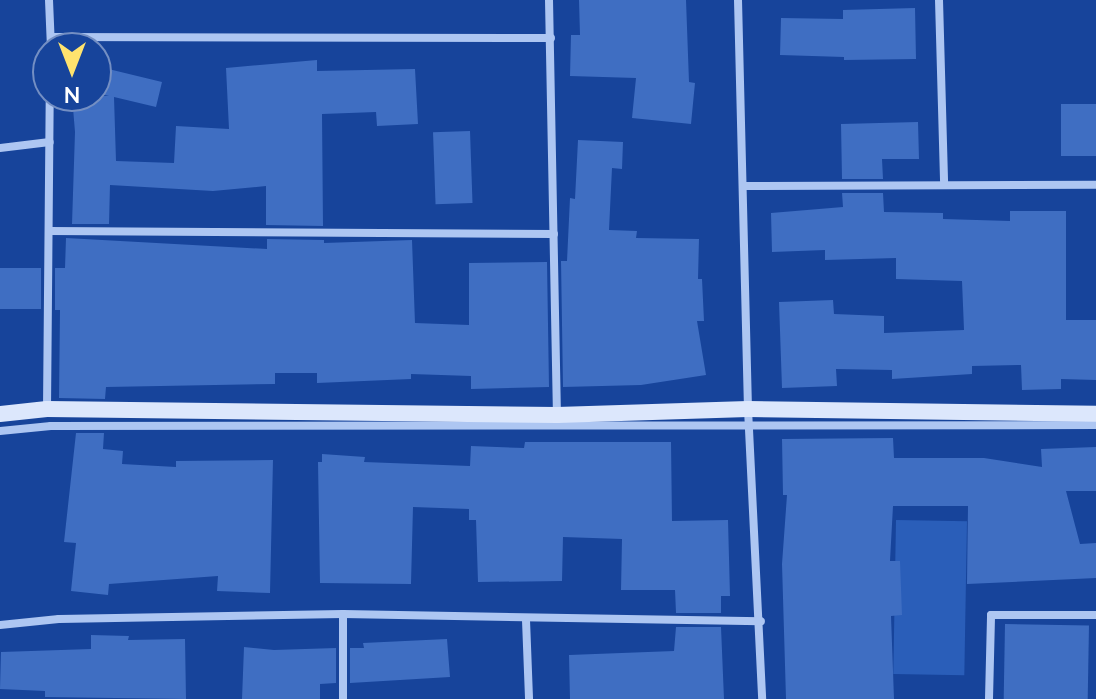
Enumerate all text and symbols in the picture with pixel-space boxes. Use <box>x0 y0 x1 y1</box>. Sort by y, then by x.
north arrow <box>32 32 112 112</box>
text: N <box>64 79 80 109</box>

